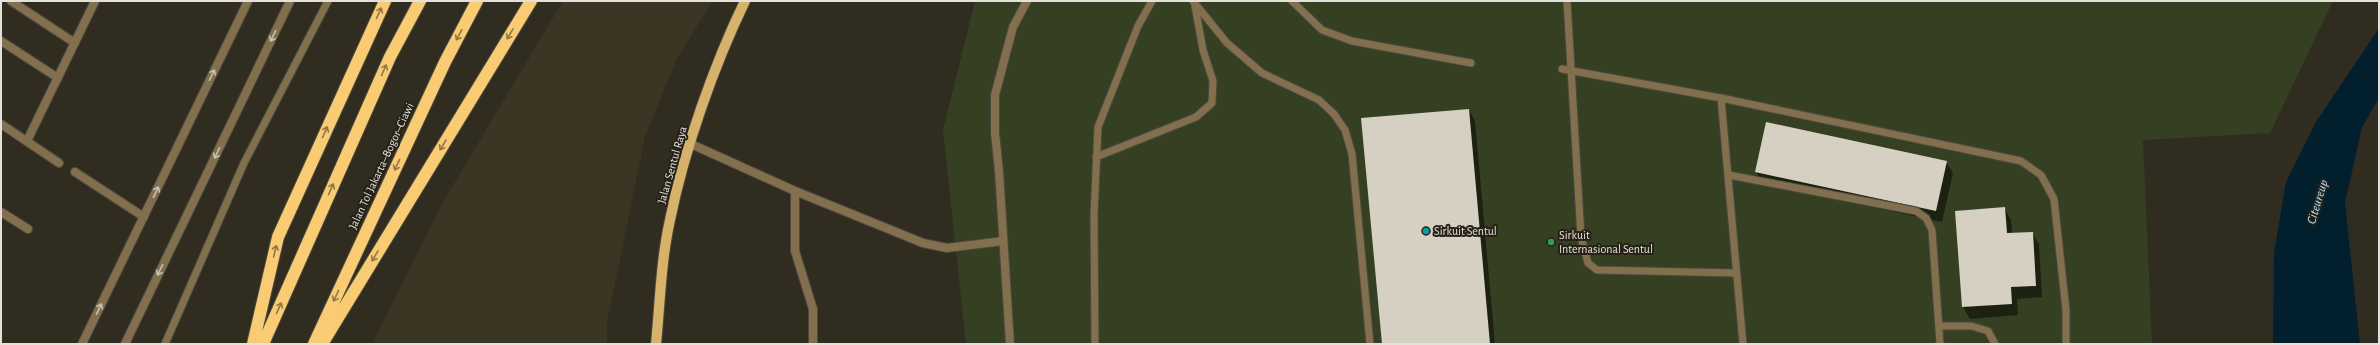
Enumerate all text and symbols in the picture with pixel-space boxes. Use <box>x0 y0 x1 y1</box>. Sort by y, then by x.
one-way arrow <box>376 8 383 20</box>
one-way arrow <box>506 28 514 40</box>
one-way arrow <box>455 29 462 41</box>
one-way arrow <box>269 30 276 42</box>
one-way arrow <box>381 65 388 77</box>
one-way arrow <box>209 69 216 81</box>
street label: Jalan Tol Jakarta–Bogor–Ciawi <box>346 101 416 231</box>
street label: Jalan Sentul Raya <box>655 125 690 205</box>
one-way arrow <box>322 126 329 138</box>
one-way arrow <box>438 139 446 151</box>
one-way arrow <box>213 147 220 159</box>
one-way arrow <box>393 159 400 171</box>
water label: Citeureup <box>2305 178 2331 226</box>
one-way arrow <box>328 184 336 196</box>
one-way arrow <box>153 186 160 198</box>
place label: Sirkuit Sentul <box>1434 225 1497 237</box>
marker: Sirkuit Sentul <box>1421 226 1431 236</box>
place label: Sirkuit Internasional Sentul <box>1559 229 1653 255</box>
marker: Sirkuit Internasional Sentul <box>1546 237 1556 247</box>
one-way arrow <box>272 245 279 258</box>
one-way arrow <box>371 250 379 262</box>
one-way arrow <box>156 264 163 276</box>
one-way arrow <box>332 290 340 302</box>
one-way arrow <box>96 303 103 315</box>
one-way arrow <box>276 303 283 315</box>

